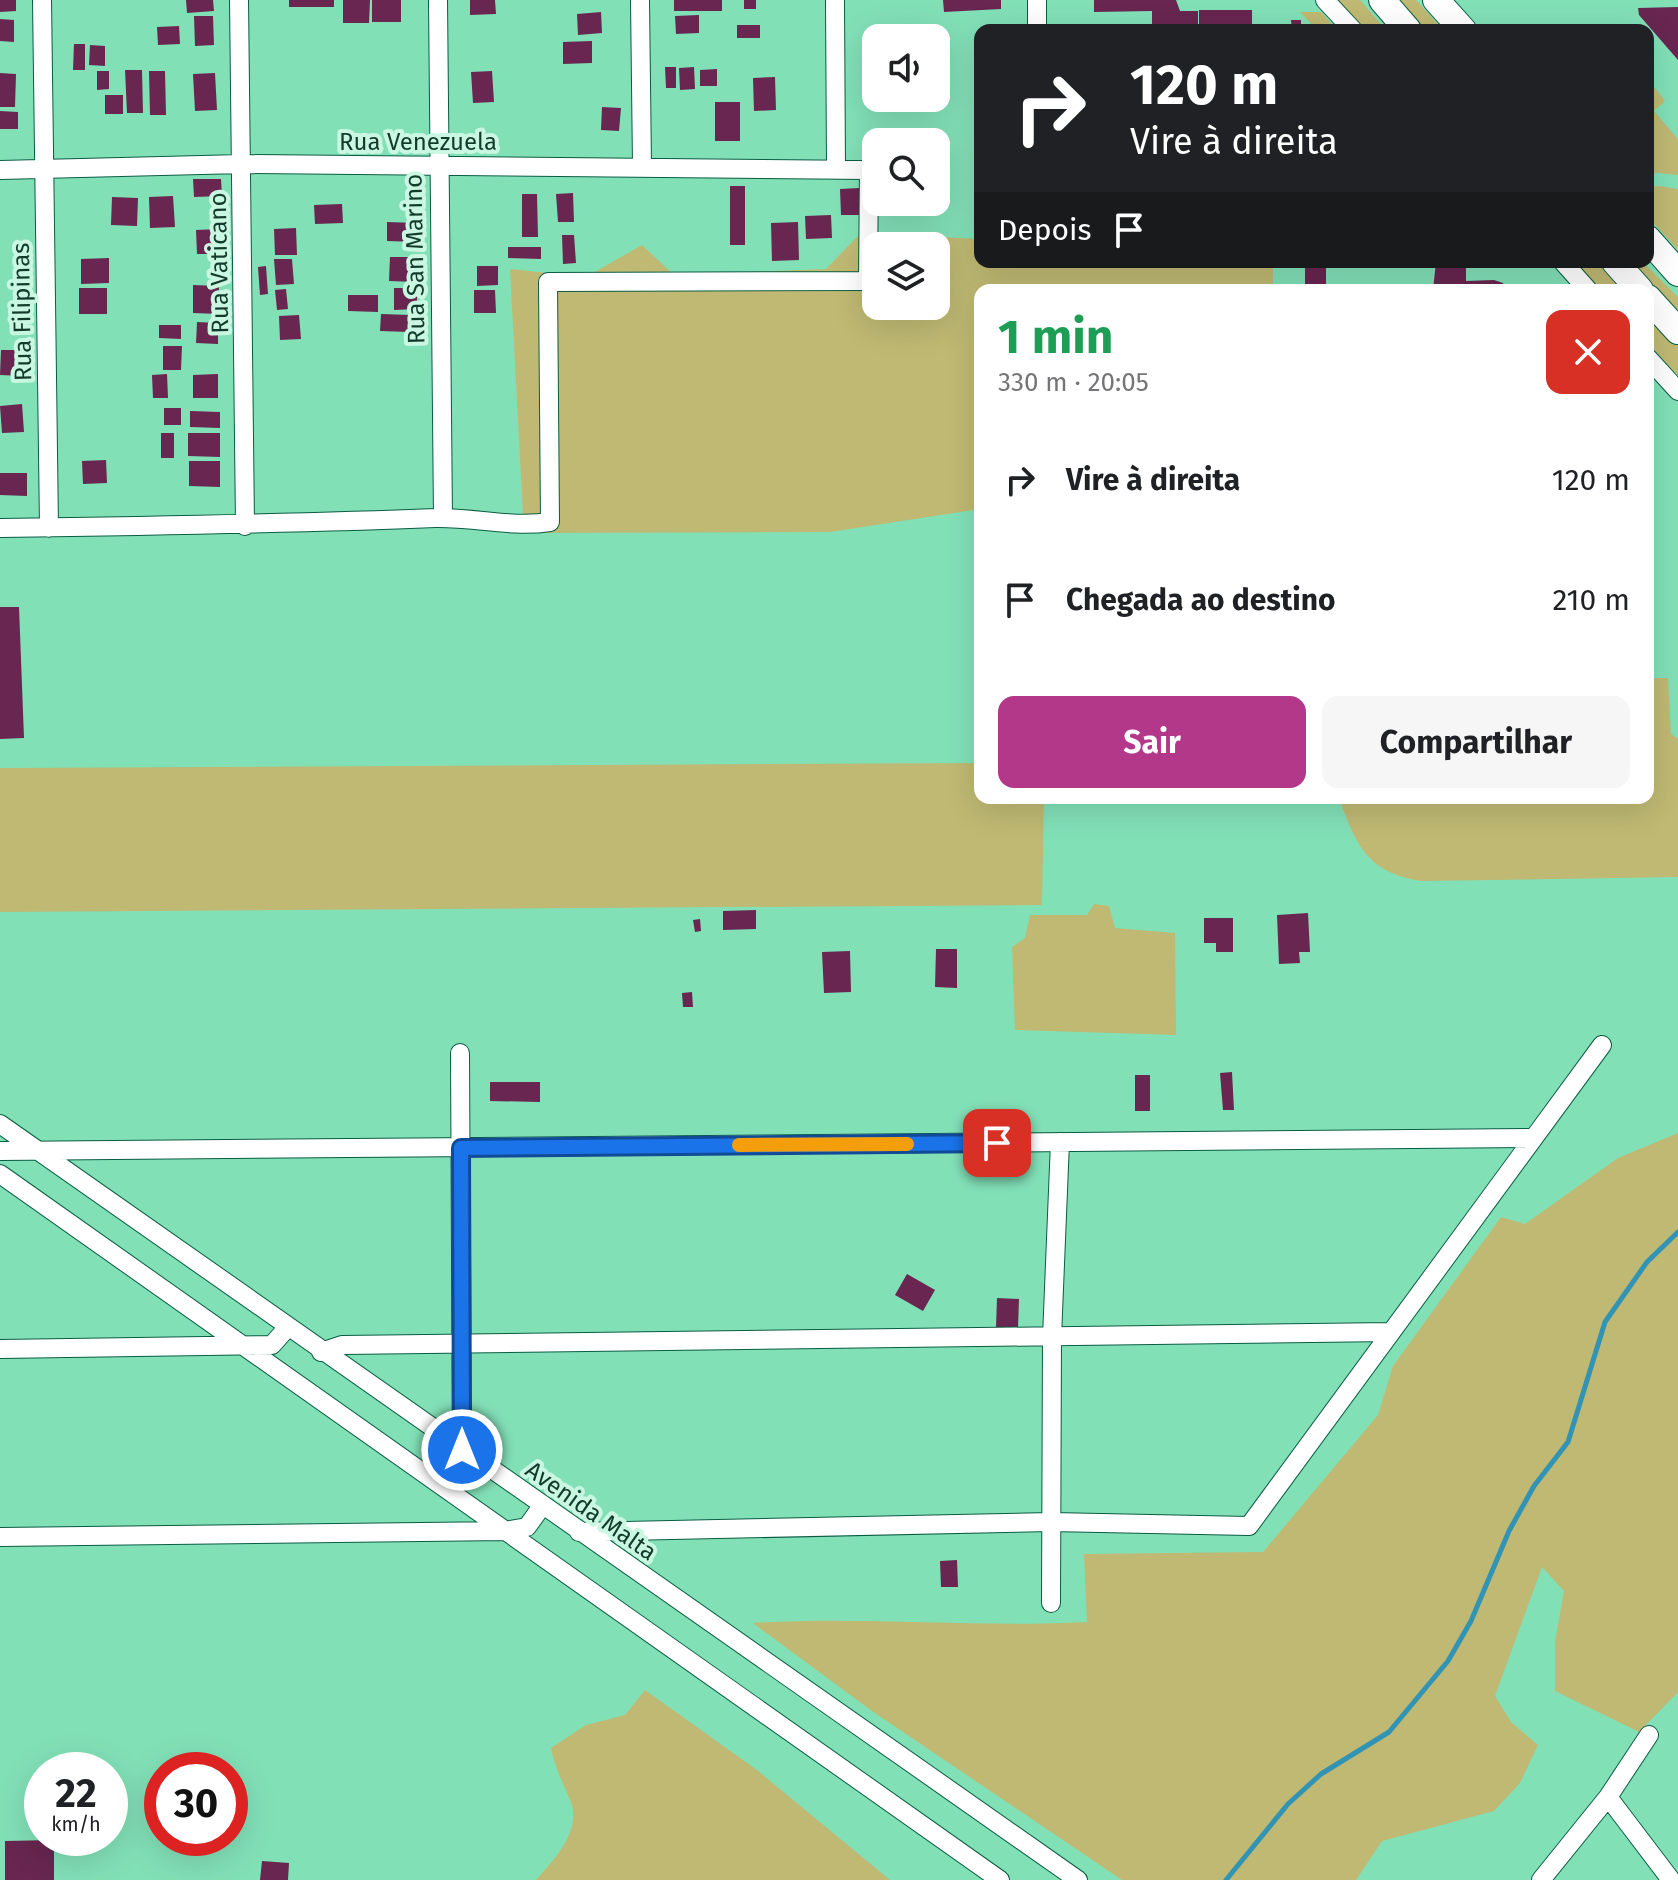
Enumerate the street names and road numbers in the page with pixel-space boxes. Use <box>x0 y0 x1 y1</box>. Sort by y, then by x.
street label: Rua Venezuela <box>339 128 497 156</box>
street label: Rua San Marino <box>400 174 430 344</box>
street label: Rua Vaticano <box>204 192 234 334</box>
street label: Rua Filipinas <box>7 243 37 381</box>
street label: Avenida Malta <box>520 1456 662 1566</box>

